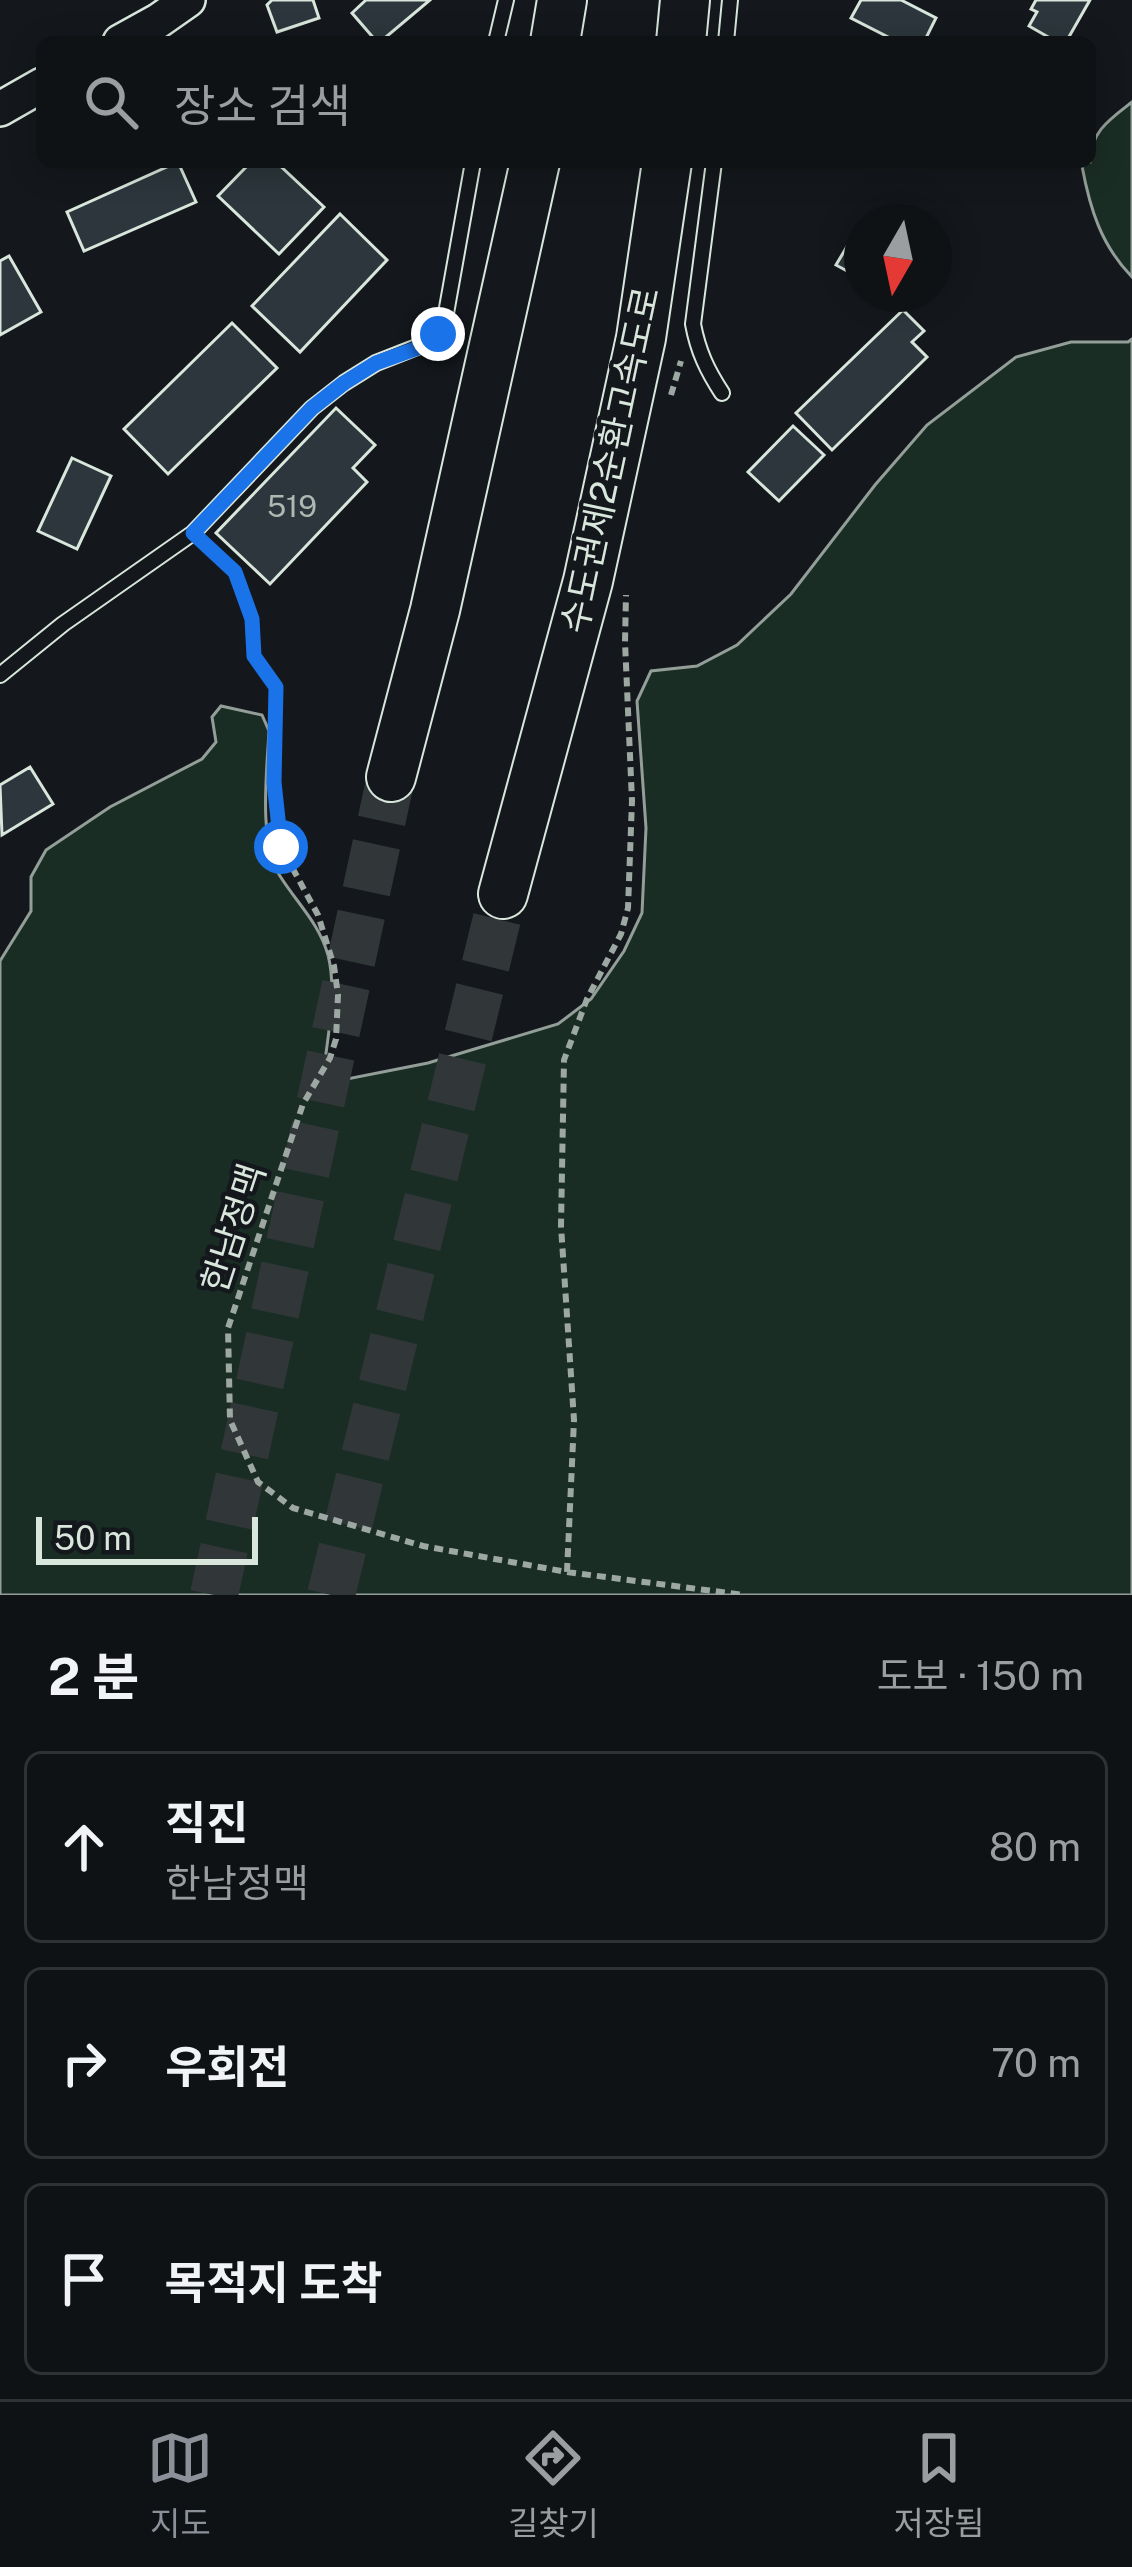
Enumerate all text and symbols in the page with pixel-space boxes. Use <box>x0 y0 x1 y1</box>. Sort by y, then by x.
search box <box>36 36 1096 168</box>
icon: search <box>78 69 144 135</box>
text: 장소 검색 <box>174 79 351 132</box>
north arrow <box>844 204 952 312</box>
street label: 수도권제2순환고속도로 <box>553 283 667 637</box>
route end <box>411 307 465 361</box>
house number: 519 <box>267 488 317 524</box>
route start <box>254 820 308 874</box>
street label: 한남정맥 <box>193 1159 273 1297</box>
scale bar <box>36 1511 258 1564</box>
text: 50 m <box>54 1519 132 1557</box>
text: 2 분 <box>48 1647 139 1706</box>
text: 도보 · 150 m <box>877 1653 1084 1699</box>
text: 직진 <box>165 1796 248 1849</box>
icon: ahead <box>51 1814 117 1880</box>
text: 80 m <box>989 1824 1081 1870</box>
text: 한남정맥 <box>165 1860 309 1906</box>
icon: right <box>51 2030 117 2096</box>
text: 우회전 <box>165 2040 289 2093</box>
text: 70 m <box>991 2040 1081 2086</box>
icon: arrive <box>51 2246 117 2312</box>
text: 목적지 도착 <box>165 2256 382 2309</box>
tab: 지도 <box>147 2425 213 2545</box>
tab: 길찾기 <box>508 2425 599 2545</box>
tab: 저장됨 <box>894 2425 985 2545</box>

